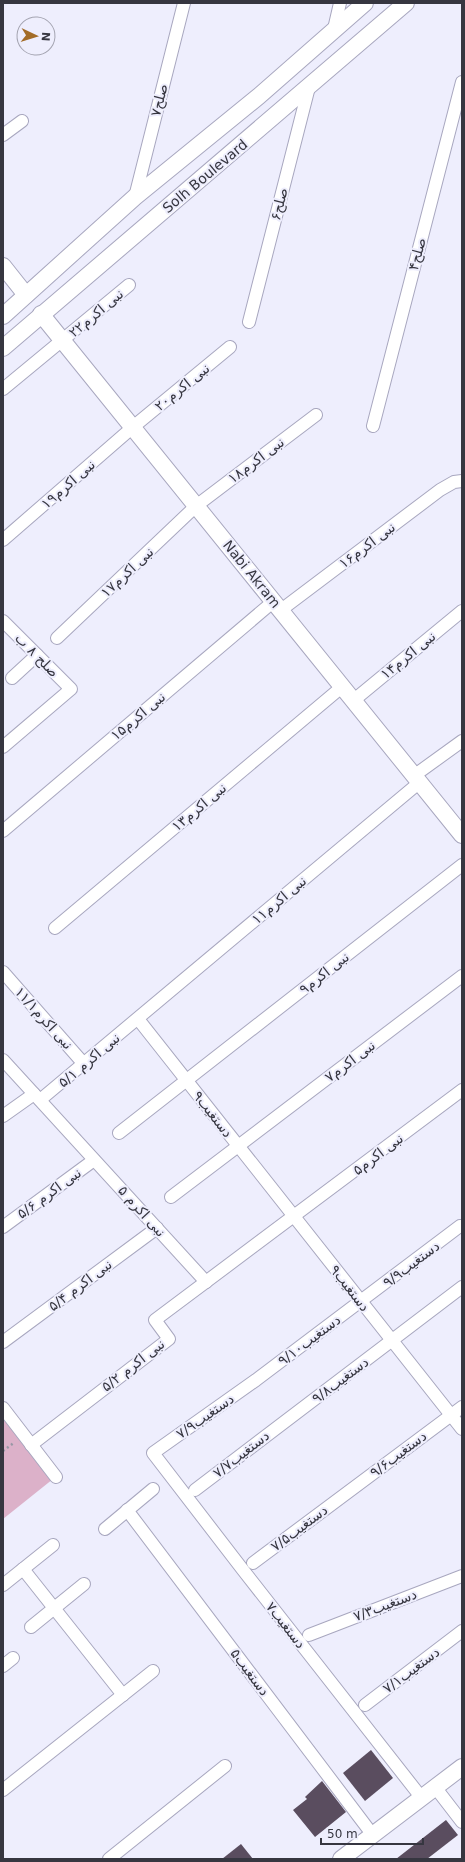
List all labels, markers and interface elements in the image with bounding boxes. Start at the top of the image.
north arrow [16,16,56,56]
text: N [39,32,52,42]
street label: صلح۷ [147,82,172,118]
street label: Solh Boulevard [159,136,251,216]
street label: صلح۶ [267,186,292,222]
street label: صلح۴ [405,236,430,272]
street label: نبی اکرم۲۲ [65,286,127,341]
street label: نبی اکرم۲۰ [151,360,213,415]
street label: نبی اکرم۱۸ [225,434,288,487]
street label: نبی اکرم۱۹ [38,456,99,513]
street label: نبی اکرم۱۶ [336,519,399,572]
street label: Nabi Akram [220,537,284,611]
street label: نبی اکرم۱۷ [97,544,157,601]
street label: نبی اکرم۱۴ [377,628,439,683]
street label: صلح ۸ ب [11,630,62,681]
street label: نبی اکرم۱۵ [107,689,169,744]
street label: نبی اکرم۱۳ [168,780,230,835]
street label: نبی اکرم۱۱ [248,873,310,928]
street label: نبی اکرم۹ [296,949,353,998]
street label: نبی اکرم۱۱/۱ [11,983,76,1053]
street label: نبی اکرم ۵/۱ [55,1030,124,1091]
street label: نبی اکرم۷ [322,1037,379,1086]
street label: ۹دستغیب [190,1088,236,1140]
street label: نبی اکرم۵ [350,1130,407,1179]
street label: نبی اکرم ۵/۶ [14,1164,85,1222]
street label: نبی اکرم ۵ [114,1182,169,1240]
street label: دستغیب۹/۹ [380,1238,442,1290]
street label: نبی اکرم ۵/۴ [45,1256,116,1315]
street label: دستغیب۹ [327,1262,373,1314]
street label: دستغیب۹/۱۰ [275,1311,343,1369]
street label: نبی اکرم ۵/۲ [98,1335,168,1395]
street label: دستغیب۹/۸ [309,1354,371,1406]
street label: دستغیب۷/۹ [173,1390,237,1442]
street label: دستغیب۷/۷ [210,1427,272,1481]
street label: دستغیب۹/۶ [367,1428,429,1480]
street label: دستغیب۷/۵ [268,1502,330,1554]
street label: دستغیب۷/۳ [351,1586,419,1624]
street label: دستغیب۷ [263,1599,309,1651]
street label: دستغیب۷/۱ [380,1644,442,1696]
street label: دستغیب۵ [227,1645,273,1699]
scale bar [321,1820,423,1846]
text: 50 m [327,1827,358,1841]

